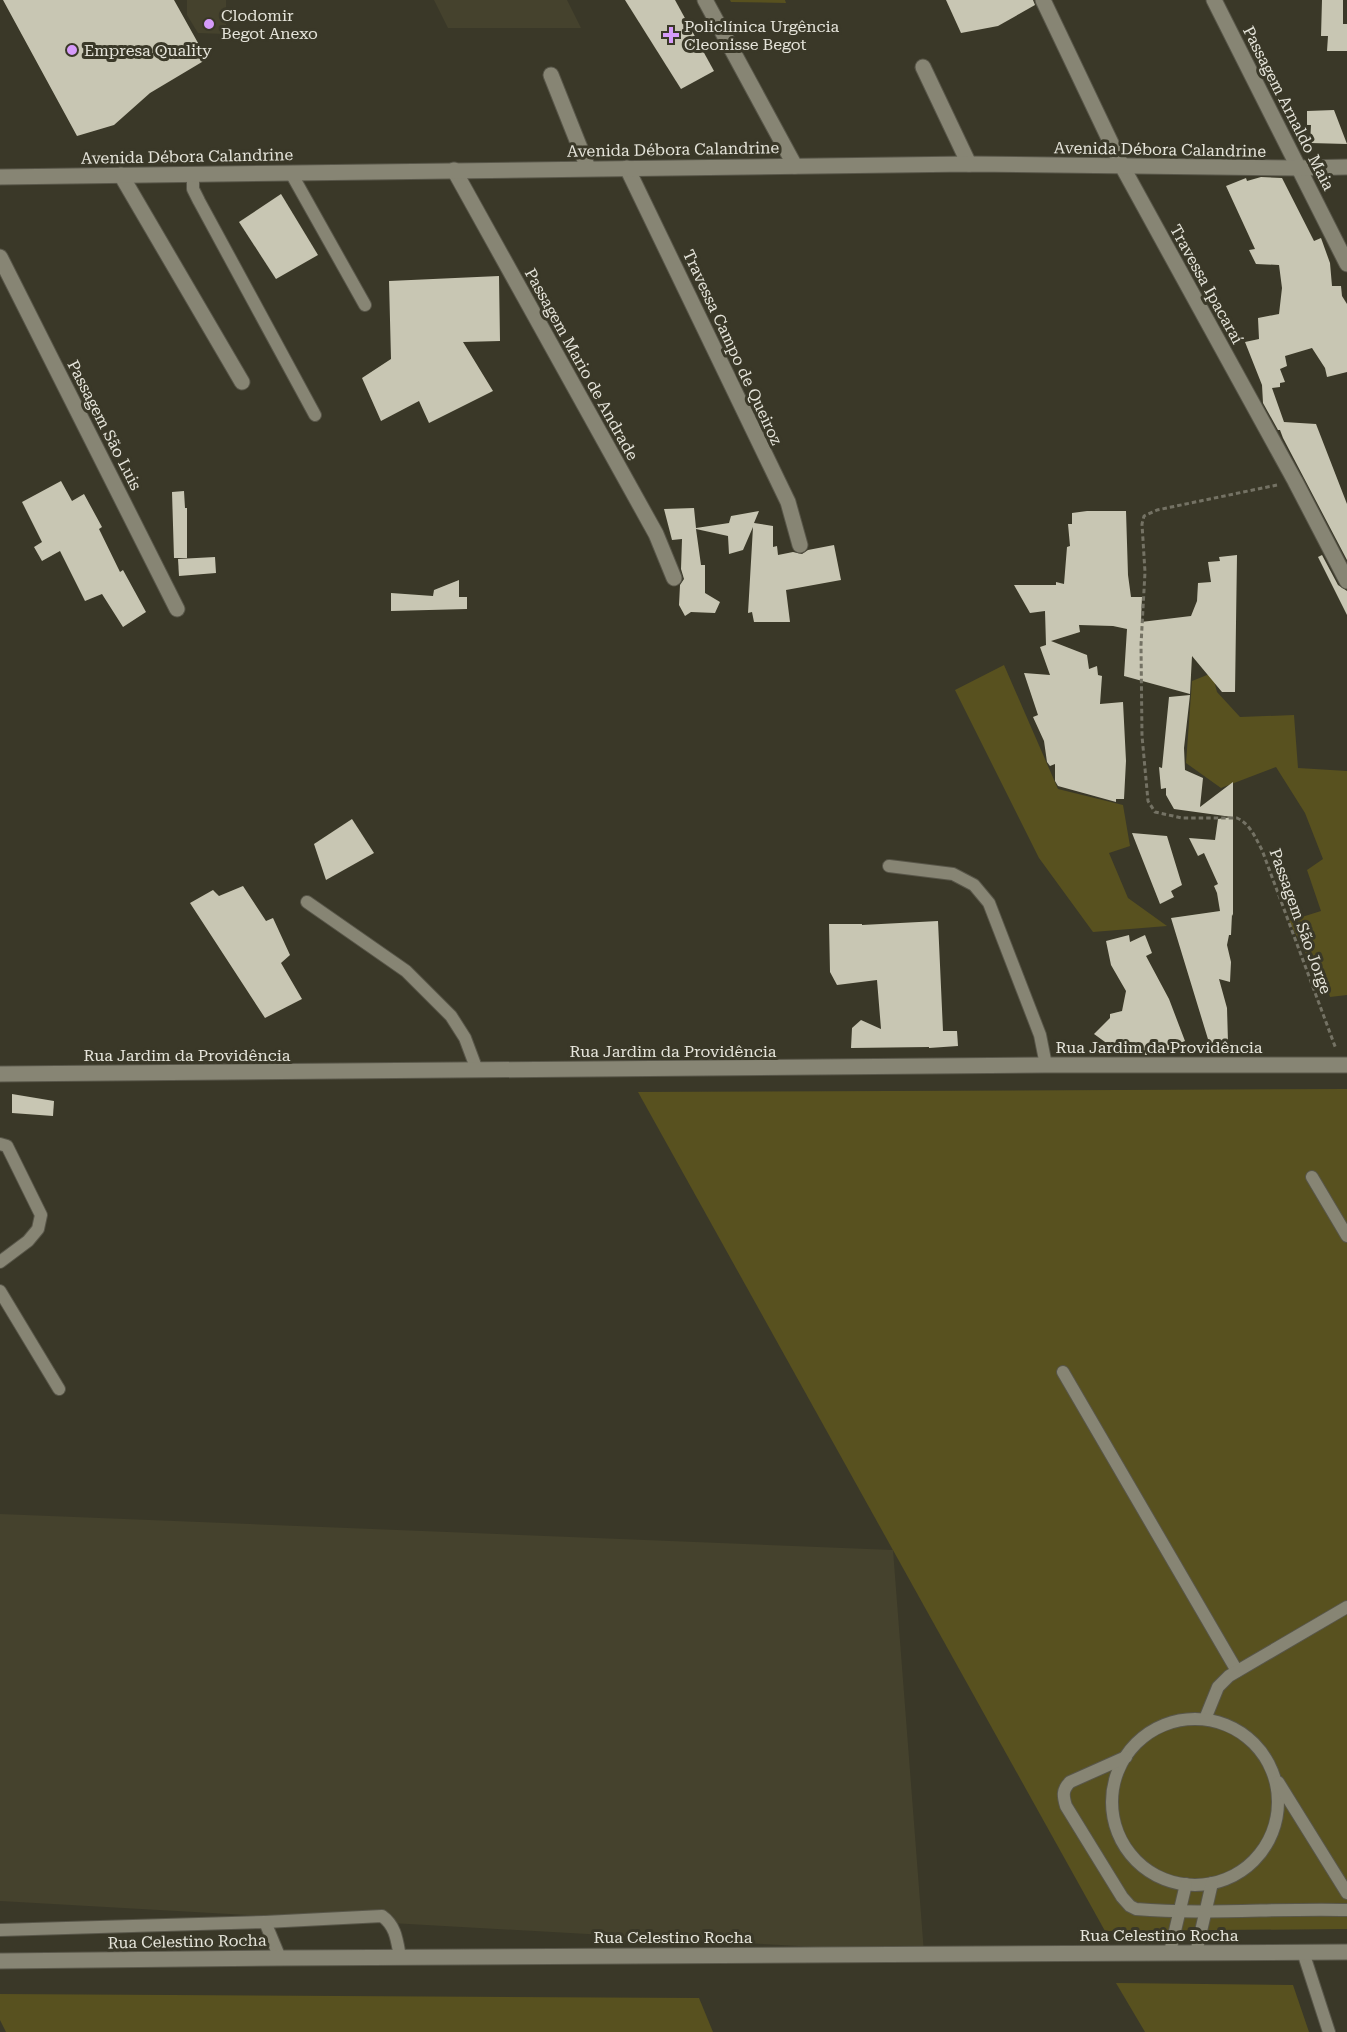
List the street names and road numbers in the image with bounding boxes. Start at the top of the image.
street label: Passagem Arnaldo Maia [1239,23,1338,194]
street label: Avenida Débora Calandrine [567,138,780,161]
street label: Avenida Débora Calandrine [1054,138,1267,161]
street label: Avenida Débora Calandrine [81,145,294,168]
street label: Travessa Ipacaraí [1166,221,1247,347]
street label: Travessa Campo de Queiroz [679,247,786,448]
street label: Passagem Mario de Andrade [521,265,642,464]
street label: Passagem São Luis [64,357,146,494]
street label: Passagem São Jorge [1265,846,1336,997]
street label: Rua Jardim da Providência [1056,1038,1263,1057]
street label: Rua Jardim da Providência [570,1042,777,1061]
street label: Rua Jardim da Providência [84,1046,291,1065]
street label: Rua Celestino Rocha [1080,1926,1239,1945]
street label: Rua Celestino Rocha [594,1928,753,1947]
street label: Rua Celestino Rocha [107,1931,267,1952]

